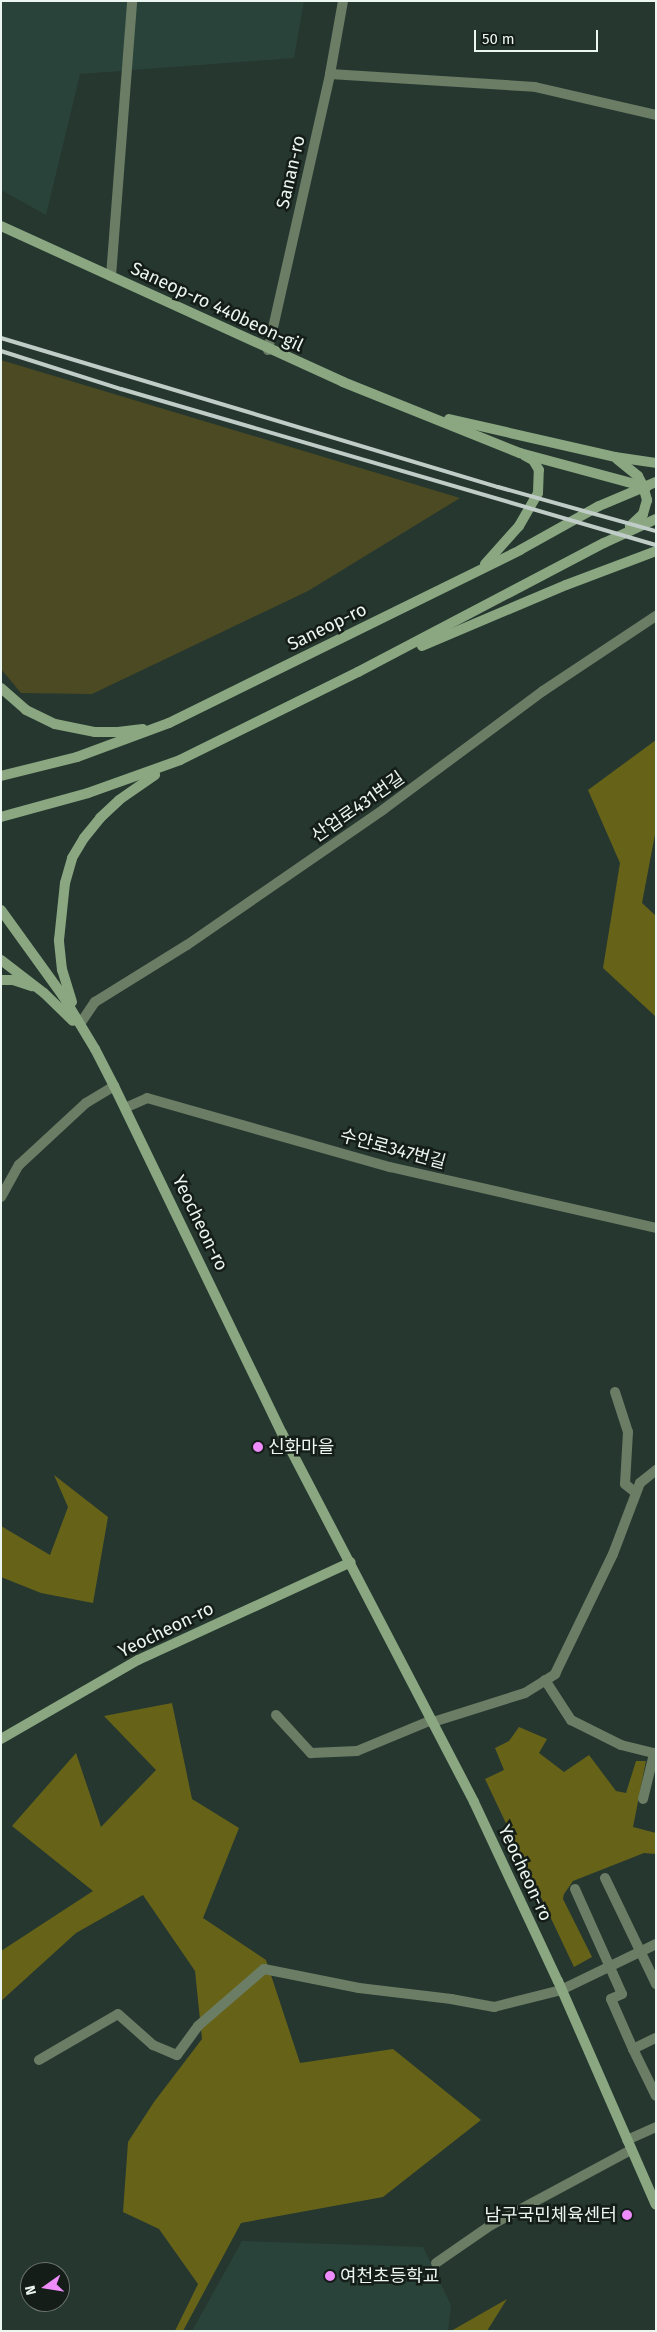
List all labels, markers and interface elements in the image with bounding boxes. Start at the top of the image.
scale bar [477,20,601,52]
text: 50 m [482,30,515,48]
street label: Sanan-ro [272,133,310,211]
street label: Saneop-ro 440beon-gil [127,258,307,356]
street label: Saneop-ro [284,599,370,655]
street label: 산업로431번길 [307,767,409,847]
street label: 수안로347번길 [338,1124,448,1174]
street label: Yeocheon-ro [168,1172,232,1274]
place label: 신화마을 [268,1436,334,1458]
marker: 신화마을 [252,1441,264,1453]
street label: Yeocheon-ro [115,1598,217,1662]
street label: Yeocheon-ro [493,1822,557,1924]
place label: 남구국민체육센터 [485,2204,617,2226]
marker: 남구국민체육센터 [621,2209,633,2221]
north arrow [20,2262,70,2312]
place label: 여천초등학교 [340,2265,439,2287]
marker: 여천초등학교 [324,2270,336,2282]
text: N [22,2284,40,2297]

